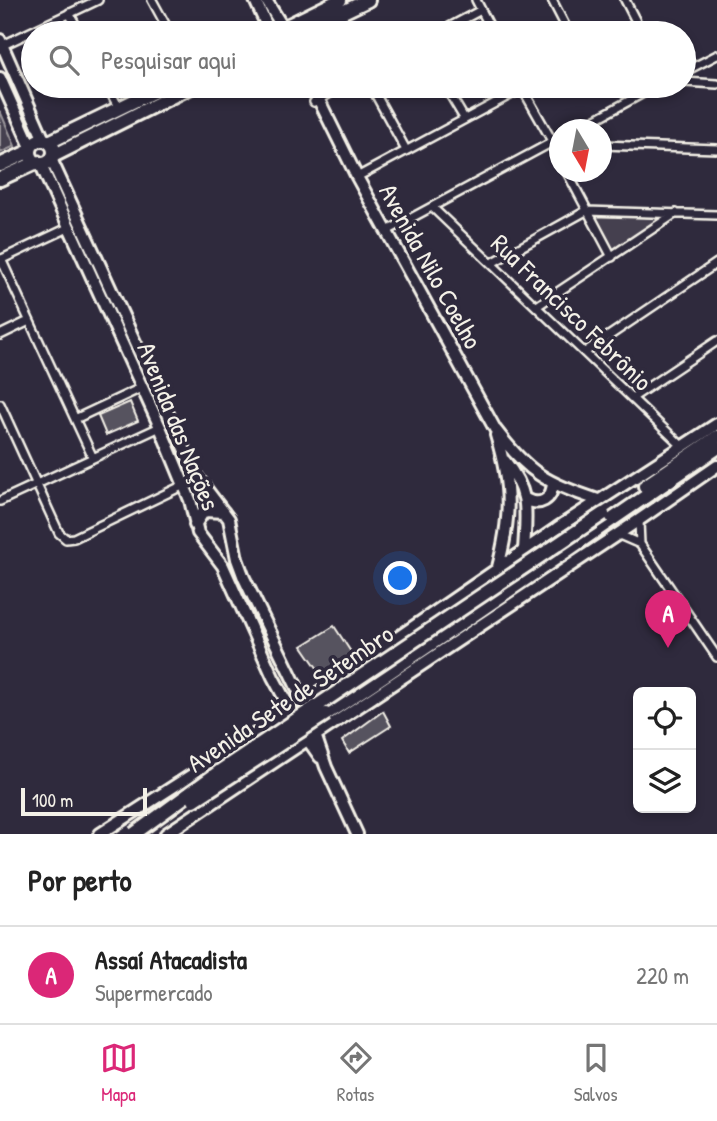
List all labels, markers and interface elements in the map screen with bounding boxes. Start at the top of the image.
search box [21,21,696,98]
icon: search [45,41,83,79]
text: Pesquisar aqui [101,42,237,77]
north arrow [549,119,612,182]
street label: Avenida Nilo Coelho [371,177,491,355]
street label: Rua Francisco Febrônio [484,226,660,398]
street label: Avenida das Nações [129,337,229,515]
your location [383,561,417,595]
pin: A [645,590,691,648]
street label: Avenida Sete de Setembro [180,616,400,780]
map controls [633,687,696,813]
button: locate [633,687,696,750]
button: layers [633,750,696,813]
scale bar [21,785,147,817]
text: 100 m [32,787,73,813]
text: Por perto [28,860,132,900]
text: Assaí Atacadista [95,942,247,977]
text: A [45,960,57,991]
text: 220 m [636,960,689,991]
text: Supermercado [95,977,212,1008]
tab: Mapa [100,1039,138,1107]
tab: Rotas [337,1039,375,1107]
tab: Salvos [574,1039,617,1107]

